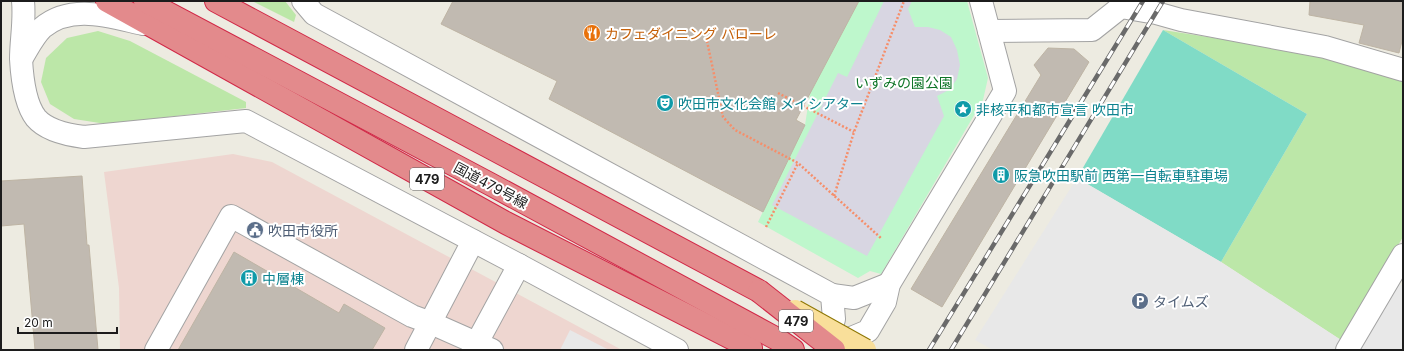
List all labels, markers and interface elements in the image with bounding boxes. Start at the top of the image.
restaurant icon: カフェダイニング バローレ [582,23,602,43]
place label: カフェダイニング バローレ [605,25,777,42]
park label: いずみの園公園 [855,74,953,91]
theatre icon: 吹田市文化会館 メイシアター [655,93,675,113]
place label: 吹田市文化会館 メイシアター [678,95,864,112]
place icon: 非核平和都市宣言 吹田市 [953,99,973,119]
place label: 非核平和都市宣言 吹田市 [976,101,1134,118]
street label: 国道479号線 [451,158,531,212]
building icon: 阪急吹田駅前 西第一自転車駐車場 [991,165,1011,185]
place label: 阪急吹田駅前 西第一自転車駐車場 [1014,167,1228,184]
road number: 479 [410,168,444,190]
public building icon: 吹田市役所 [245,220,265,240]
place label: 吹田市役所 [268,222,338,239]
building icon: 中層棟 [239,268,259,288]
place label: 中層棟 [262,270,304,287]
parking icon: タイムズ [1130,291,1150,311]
place label: タイムズ [1153,293,1209,310]
scale bar [18,309,117,335]
road number: 479 [779,310,813,332]
text: 20 m [24,315,53,330]

